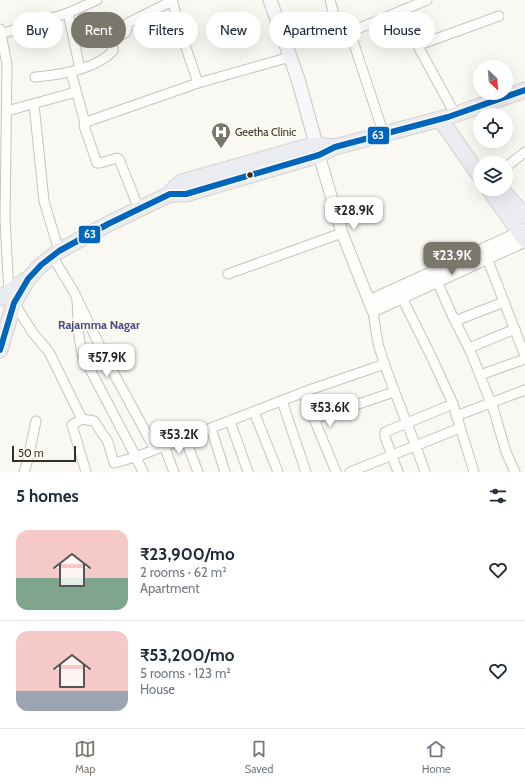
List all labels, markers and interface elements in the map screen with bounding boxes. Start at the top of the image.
chip: Buy [12,12,63,48]
chip: Rent [71,12,126,48]
chip: Filters [134,12,198,48]
chip: New [206,12,261,48]
chip: Apartment [269,12,361,48]
chip: House [369,12,435,48]
north arrow [473,60,513,100]
map controls [473,60,513,196]
button: locate [473,108,513,148]
hospital icon: Geetha Clinic [210,121,232,149]
place label: Geetha Clinic [235,125,296,139]
line badge: 63 [367,126,390,145]
text: 63 [372,128,384,142]
button: layers [473,156,513,196]
unlabelled marker [245,170,255,180]
pin: ₹28.9K [321,197,387,231]
text: ₹28.9K [334,202,374,218]
line badge: 63 [78,225,101,244]
text: 63 [84,227,96,241]
pin: ₹23.9K [419,242,485,276]
text: ₹23.9K [432,247,472,263]
district label: Rajamma Nagar [58,317,140,332]
pin: ₹57.9K [74,344,140,378]
text: ₹57.9K [88,349,126,365]
pin: ₹53.6K [297,394,363,428]
text: ₹53.6K [310,399,350,415]
pin: ₹53.2K [146,421,212,455]
text: ₹53.2K [160,426,199,442]
scale bar [12,444,76,463]
text: 50 m [18,446,44,460]
icon: filters [487,485,509,507]
text: 5 homes [16,486,79,506]
text: ₹23,900/mo [140,544,235,564]
icon: home [48,546,96,594]
icon: heart [487,559,509,581]
text: 2 rooms · 62 m² [140,564,227,580]
text: Apartment [140,580,200,596]
text: ₹53,200/mo [140,645,234,665]
icon: home [48,647,96,695]
icon: heart [487,660,509,682]
text: 5 rooms · 123 m² [140,665,231,681]
text: House [140,681,175,697]
tab: Map [74,738,96,776]
tab: Saved [245,738,273,776]
tab: Home [422,738,451,776]

